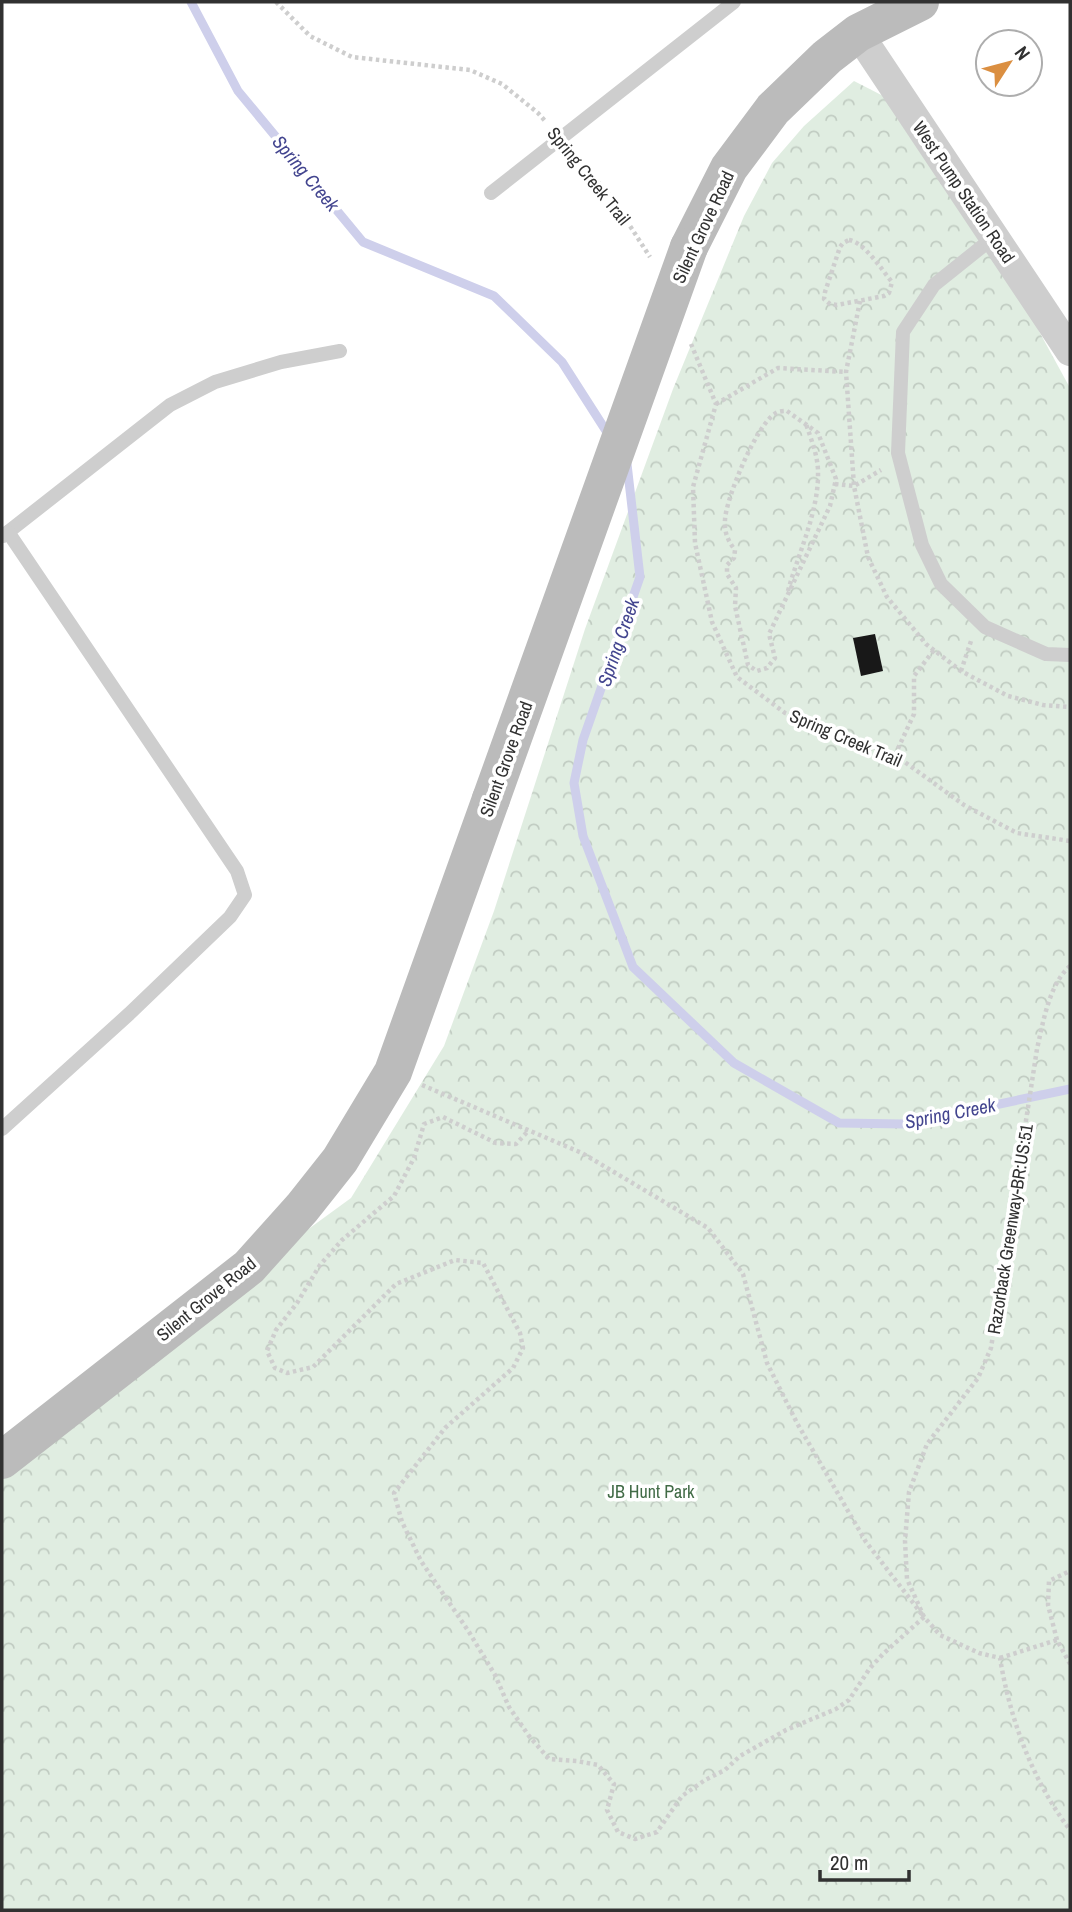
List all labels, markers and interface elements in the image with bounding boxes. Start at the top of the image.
north arrow [974,28,1044,98]
text: N [1009,41,1037,65]
street label: West Pump Station Road [907,116,1021,268]
street label: Spring Creek Trail [542,122,636,230]
water label: Spring Creek [267,129,346,217]
street label: Silent Grove Road [666,167,740,287]
water label: Spring Creek [591,593,646,690]
street label: Silent Grove Road [473,698,539,820]
street label: Spring Creek Trail [786,703,906,773]
water label: Spring Creek [902,1091,999,1135]
street label: Razorback Greenway-BR:US:51 [981,1121,1039,1336]
street label: Silent Grove Road [151,1251,261,1347]
park label: JB Hunt Park [608,1479,695,1504]
scale bar [820,1839,909,1883]
text: 20 m [830,1848,868,1877]

